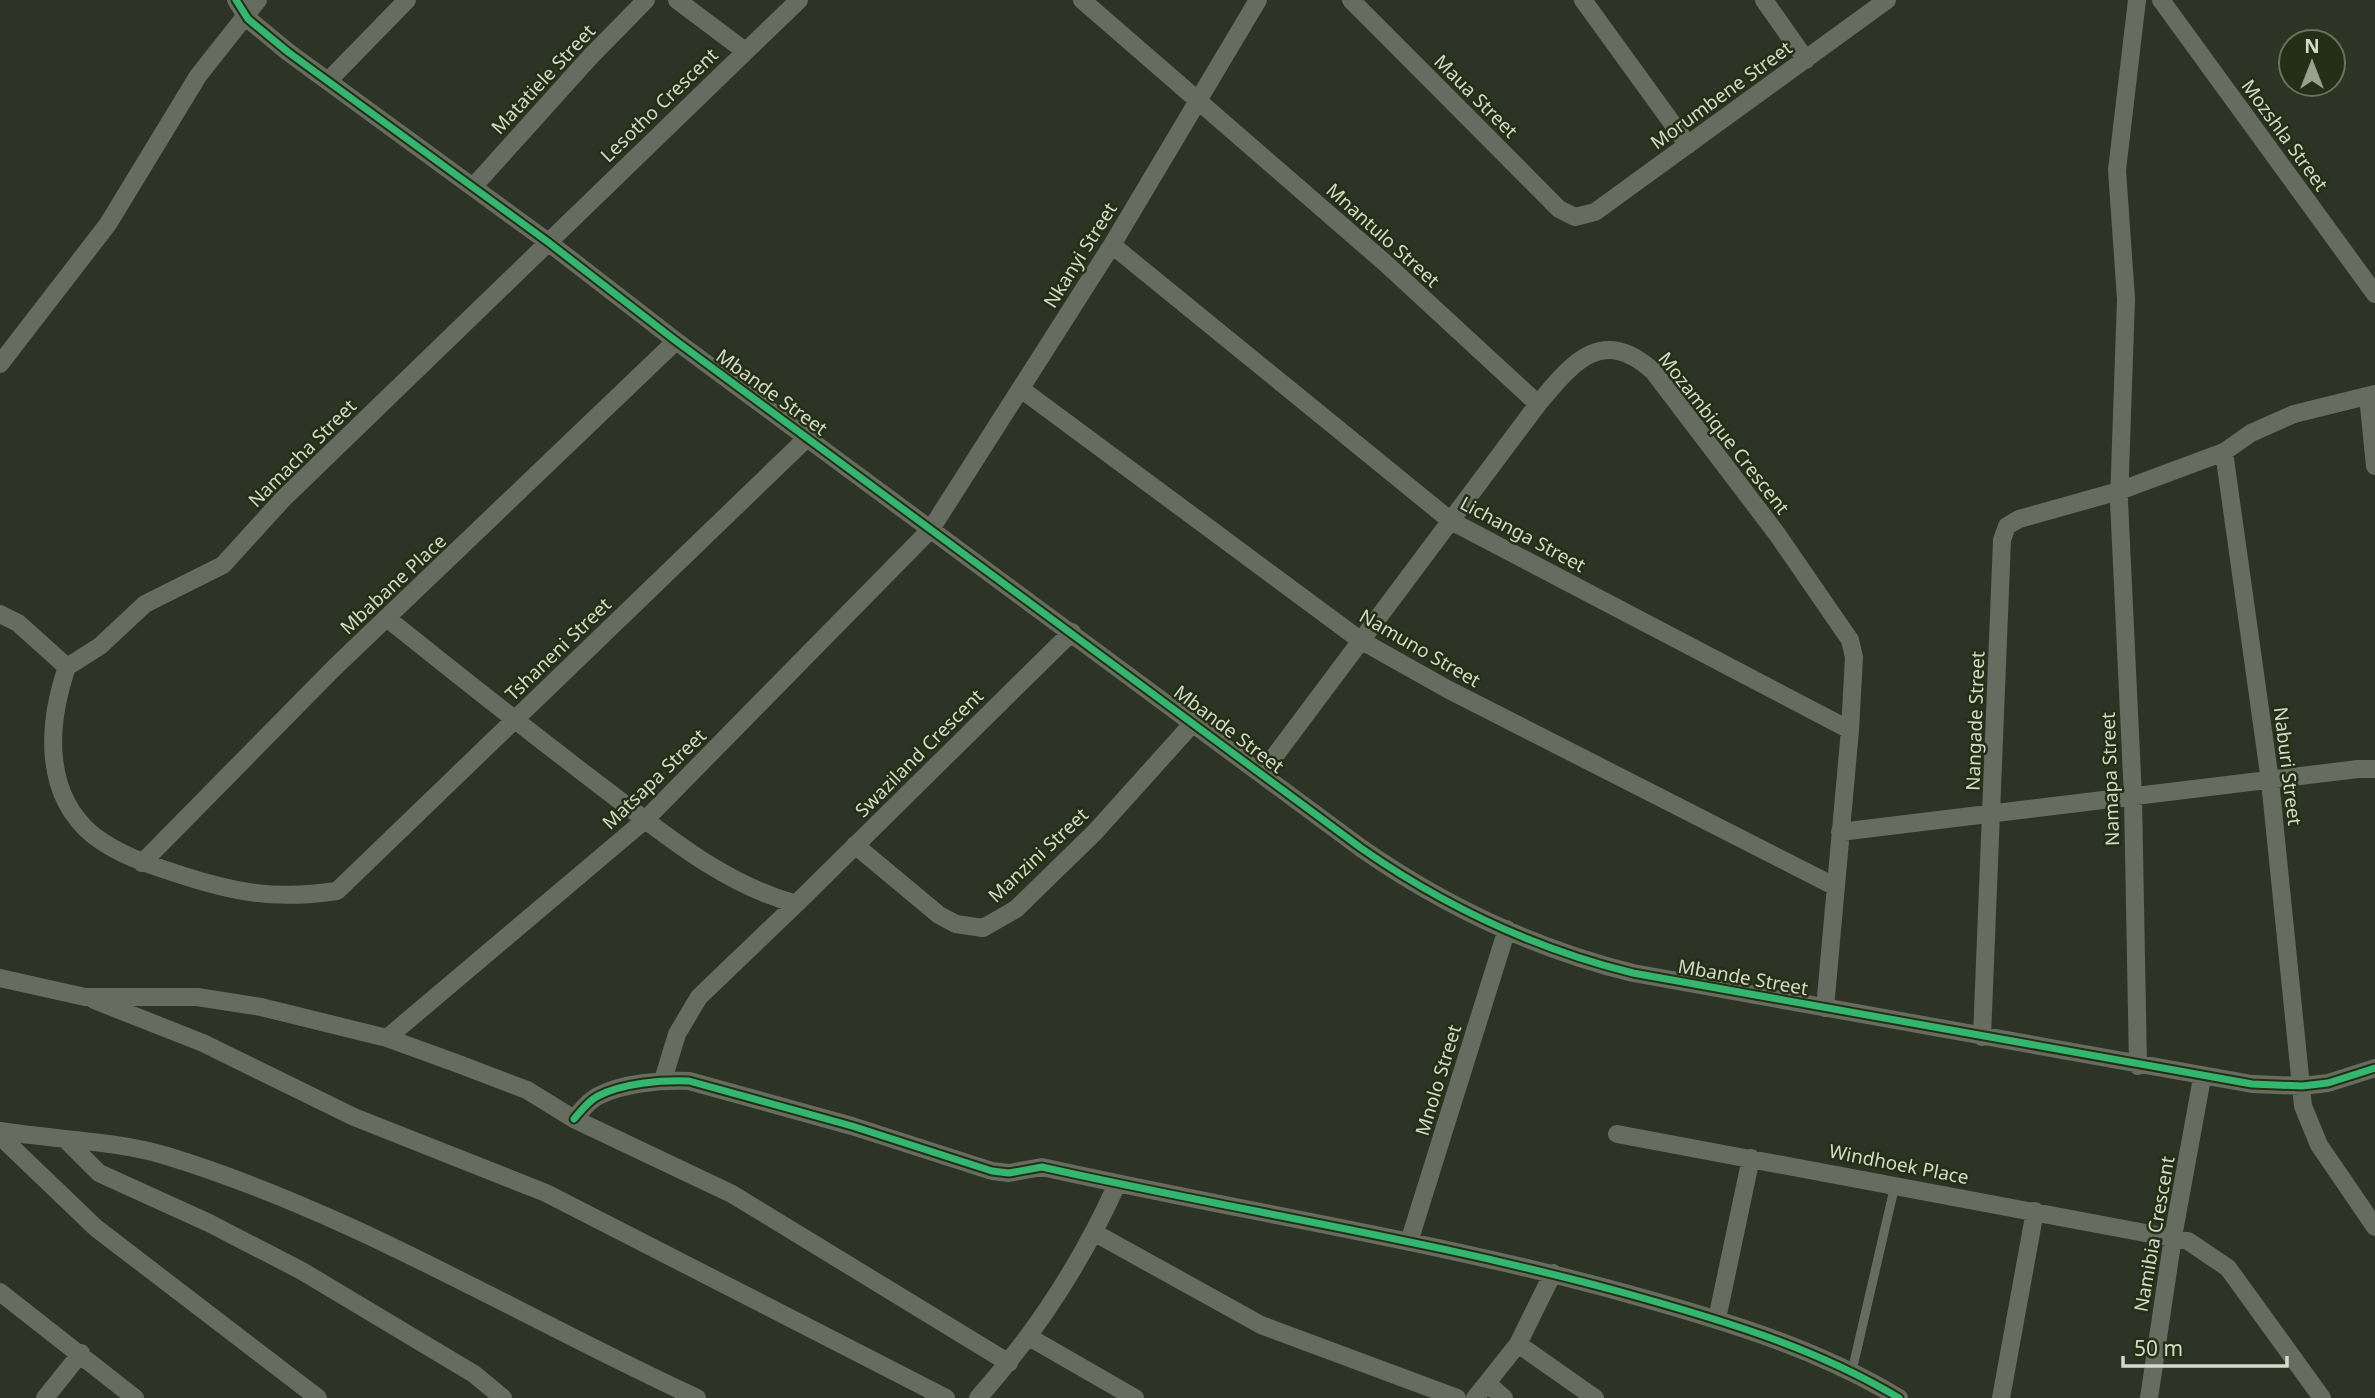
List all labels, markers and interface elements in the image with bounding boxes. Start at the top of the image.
street label: Matatiele Street [485,18,601,140]
north arrow [2277,28,2347,98]
text: N [2304,33,2320,59]
street label: Morumbene Street [1645,35,1797,155]
street label: Lesotho Crescent [595,42,724,168]
street label: Maua Street [1429,49,1524,144]
street label: Mozshla Street [2236,74,2334,196]
street label: Mnantulo Street [1321,177,1445,293]
street label: Nkanyi Street [1037,197,1123,313]
street label: Mbande Street [711,343,833,441]
street label: Mozambique Crescent [1652,346,1796,520]
street label: Namacha Street [242,393,362,513]
street label: Lichanga Street [1456,490,1590,578]
street label: Mbabane Place [334,528,452,640]
street label: Tshaneni Street [499,592,617,706]
street label: Namuno Street [1355,603,1485,693]
street label: Nangade Street [1960,651,1990,791]
street label: Mbande Street [1169,679,1290,779]
street label: Swaziland Crescent [849,683,989,823]
street label: Naburi Street [2268,705,2308,827]
street label: Namapa Street [2095,712,2125,846]
street label: Matsapa Street [596,723,712,835]
street label: Manzini Street [982,802,1094,908]
street label: Mbande Street [1676,953,1810,1001]
street label: Mnolo Street [1409,1021,1467,1139]
street label: Windhoek Place [1827,1138,1971,1190]
street label: Namibia Crescent [2128,1154,2181,1314]
scale bar [2123,1324,2288,1368]
text: 50 m [2134,1334,2183,1362]

